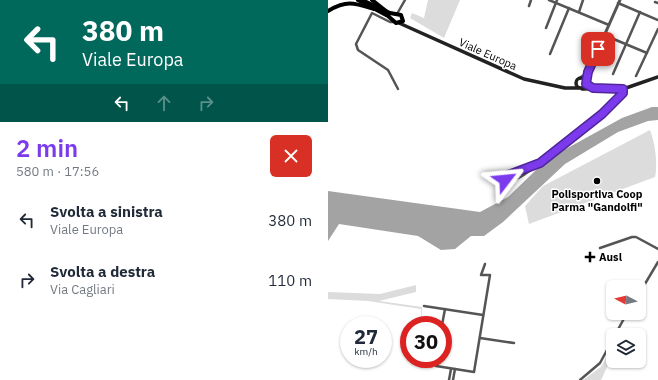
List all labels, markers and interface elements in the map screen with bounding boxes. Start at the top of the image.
text: 380 m [82,12,164,49]
icon: left [16,16,68,68]
pin [581,32,615,66]
street label: Viale Europa [457,35,519,73]
icon: arrive [587,38,609,60]
text: Viale Europa [82,48,183,71]
icon: left [111,92,133,114]
icon: ahead [153,92,175,114]
icon: right [195,92,217,114]
text: 2 min [16,132,78,164]
button: close [270,135,312,177]
position arrow [484,159,526,201]
text: 580 m · 17:56 [16,163,99,180]
marker: Polisportiva Coop Parma "Gandolfi" [592,176,602,186]
place label: Polisportiva Coop Parma "Gandolfi" [551,187,643,214]
text: Svolta a sinistra [50,202,163,221]
icon: left [16,209,38,231]
text: 380 m [268,211,312,230]
text: Viale Europa [50,221,123,238]
place label: Ausl [599,250,623,264]
marker: Ausl [584,251,596,263]
text: Svolta a destra [50,262,155,281]
icon: right [16,269,38,291]
text: 110 m [268,271,312,290]
north arrow [606,280,646,320]
map controls [606,280,646,368]
text: Via Cagliari [50,281,115,298]
speed limit sign: 30 [400,316,452,368]
text: 27 [354,323,378,350]
button: layers [606,328,646,368]
text: km/h [354,345,378,358]

